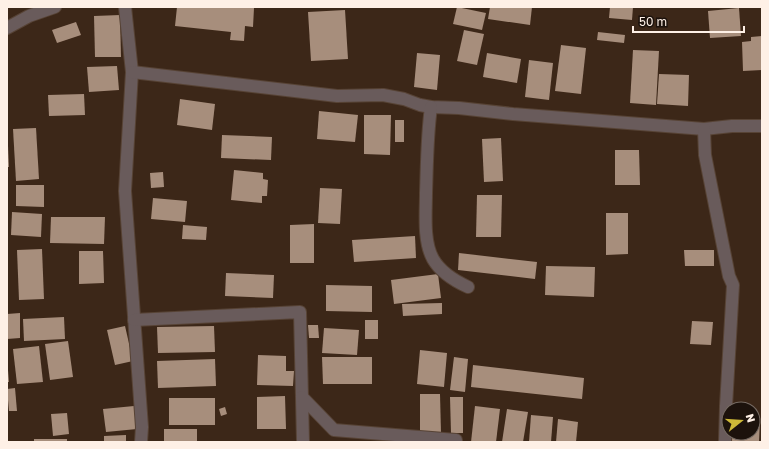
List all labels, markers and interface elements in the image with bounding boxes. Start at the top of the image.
scale bar [633,8,744,34]
text: 50 m [639,14,667,29]
north arrow [721,401,761,441]
text: N [744,412,758,424]

